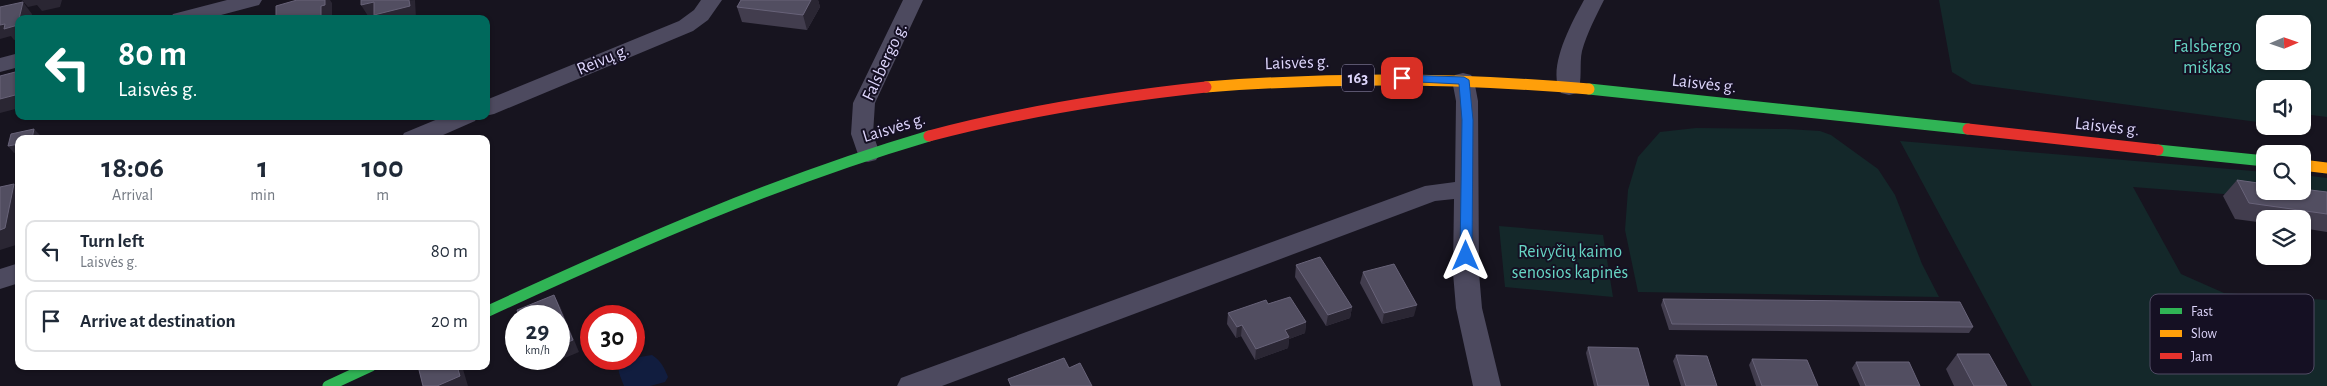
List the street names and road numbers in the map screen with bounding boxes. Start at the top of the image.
street label: Falsbergo g. [859,20,911,104]
street label: Reivų g. [574,41,632,79]
street label: Laisvės g. [1264,53,1330,73]
road number: 163 [1342,64,1374,92]
street label: Laisvės g. [1671,72,1737,96]
street label: Laisvės g. [860,110,928,146]
street label: Laisvės g. [2074,115,2140,139]

